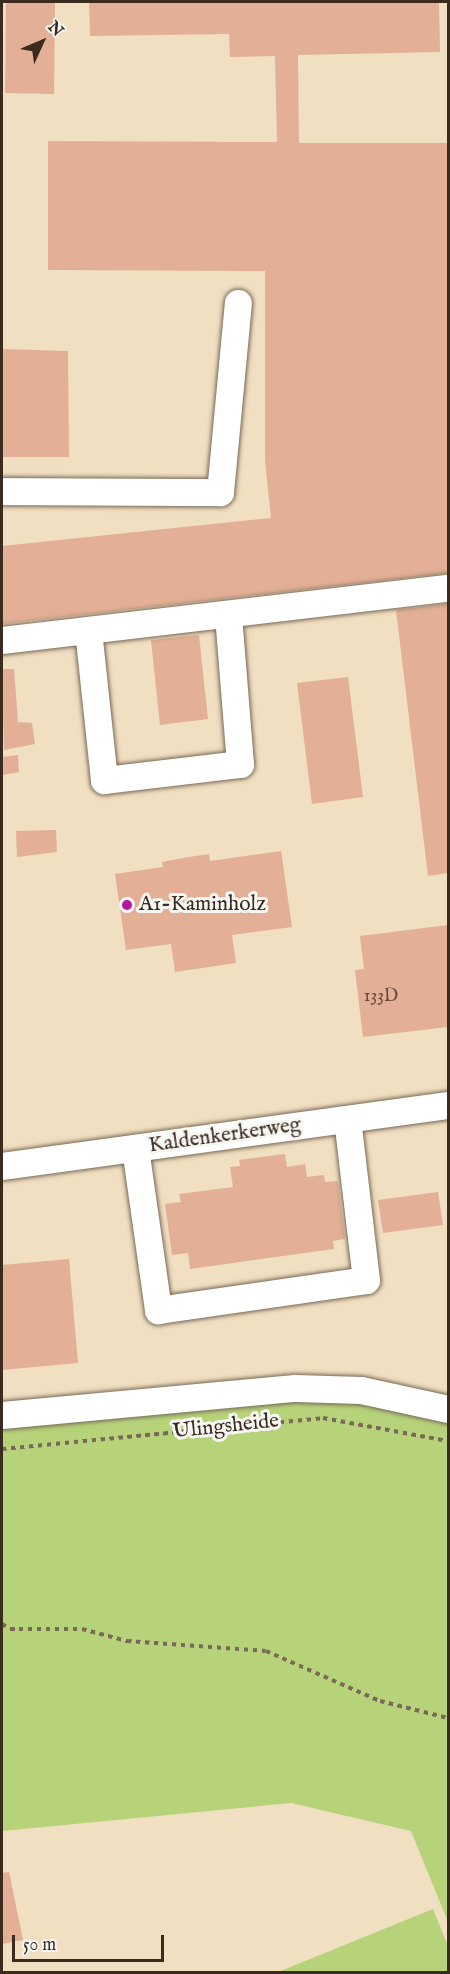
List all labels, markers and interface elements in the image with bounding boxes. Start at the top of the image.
north arrow [12,12,72,72]
text: N [43,18,67,41]
place label: A1-Kaminholz [139,892,266,918]
marker: A1-Kaminholz [120,898,134,912]
house number: 133D [364,986,398,1008]
street label: Kaldenkerkerweg [147,1113,303,1159]
street label: Ulingsheide [172,1409,280,1445]
scale bar [15,1923,166,1961]
text: 50 m [23,1934,56,1957]

